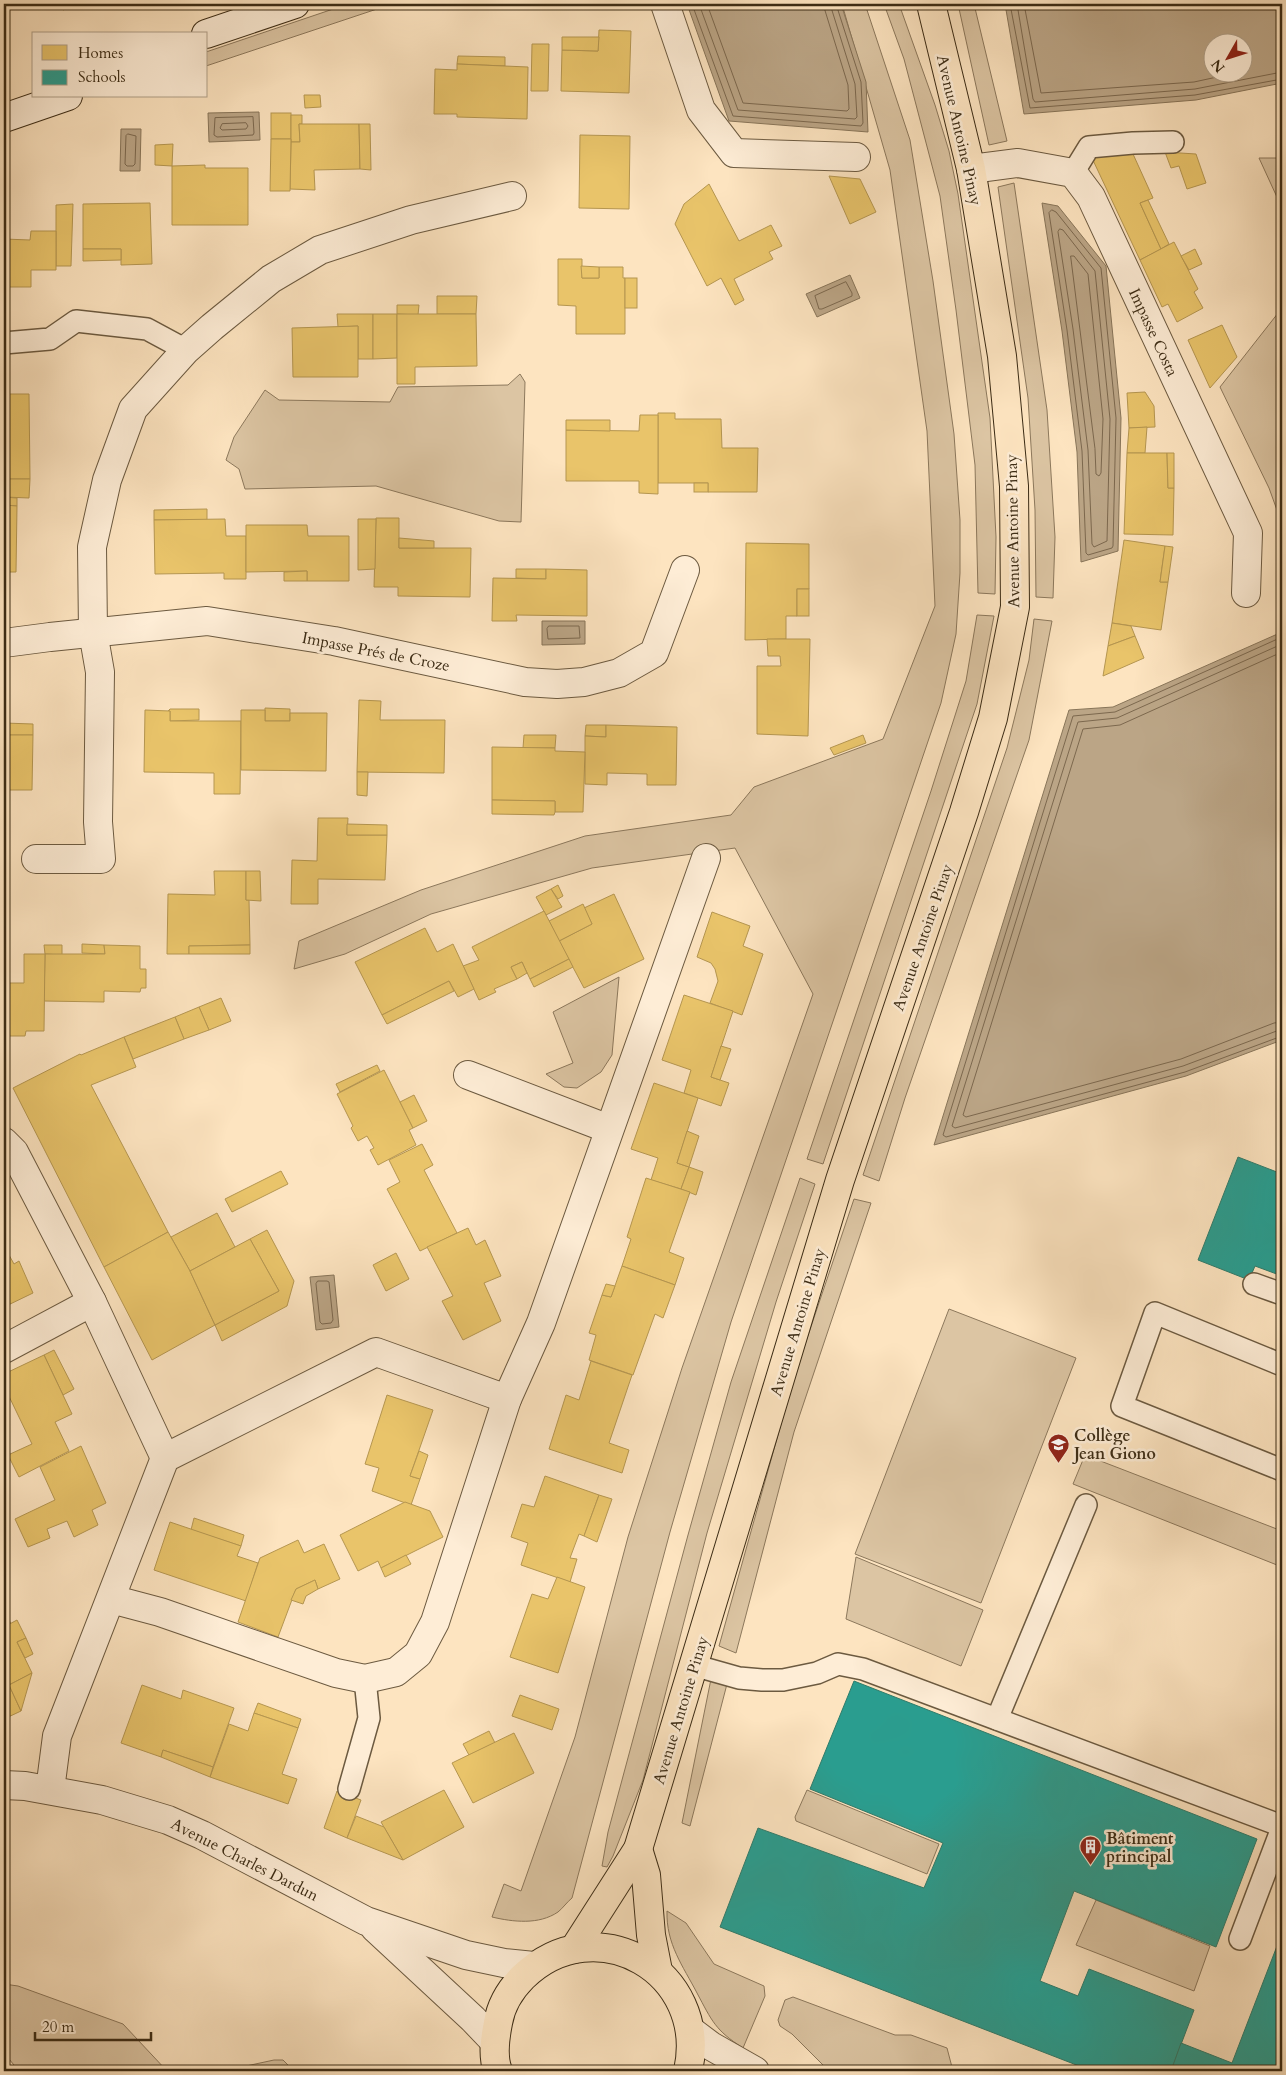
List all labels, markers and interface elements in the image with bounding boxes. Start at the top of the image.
legend [32,32,208,98]
north arrow [1204,32,1254,82]
text: Homes [78,43,123,63]
street label: Avenue Antoine Pinay [931,53,987,208]
text: N [1207,55,1229,77]
text: Schools [78,67,126,87]
street label: Impasse Costa [1123,285,1183,380]
street label: Avenue Antoine Pinay [1001,453,1025,608]
street label: Impasse Prés de Croze [300,627,452,677]
street label: Avenue Antoine Pinay [887,860,959,1014]
street label: Avenue Antoine Pinay [765,1245,831,1399]
place label: Collège Jean Giono [1072,1425,1156,1465]
school or university icon: Collège Jean Giono [1046,1432,1070,1463]
street label: Avenue Antoine Pinay [648,1633,714,1787]
street label: Avenue Charles Dardun [167,1813,322,1907]
place label: Bâtiment principal [1106,1828,1174,1868]
building icon: Bâtiment principal [1078,1835,1102,1866]
scale bar [35,2010,151,2042]
text: 20 m [42,2017,74,2037]

